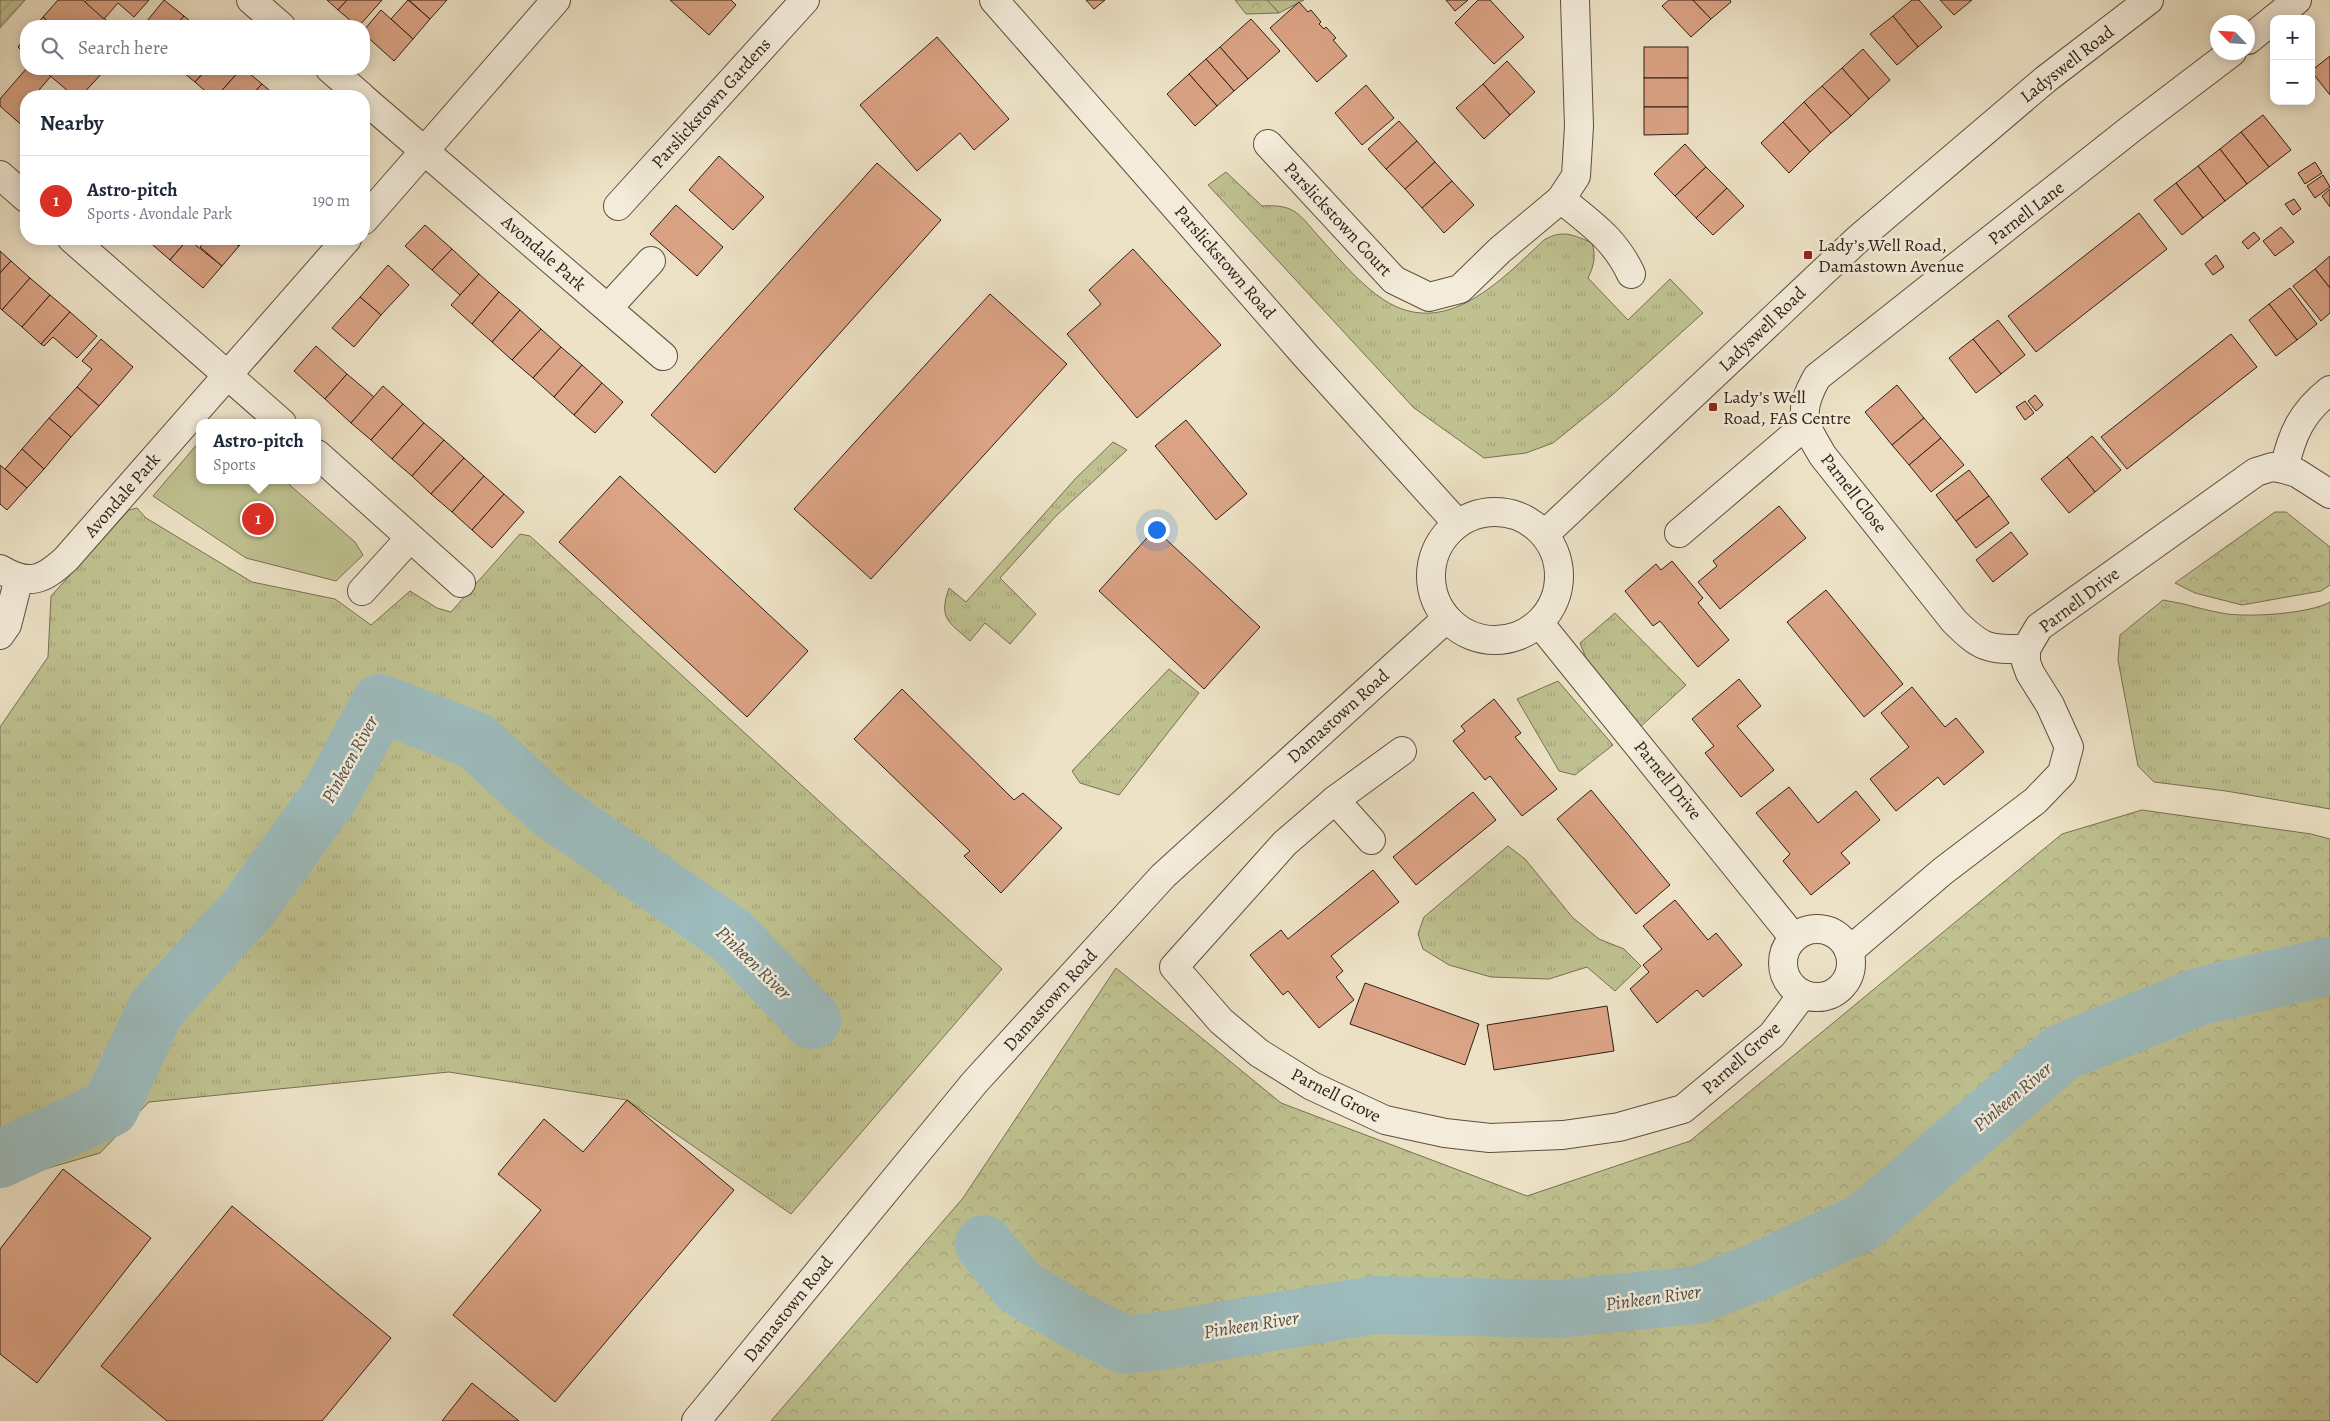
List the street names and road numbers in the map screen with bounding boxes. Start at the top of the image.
street label: Ladyswell Road [2015,20,2119,108]
street label: Parslickstown Gardens [646,33,776,173]
street label: Parslickstown Court [1279,156,1397,282]
street label: Parnell Lane [1983,176,2069,250]
street label: Parslickstown Road [1169,200,1281,324]
street label: Avondale Park [496,209,591,296]
street label: Ladyswell Road [1713,281,1811,377]
street label: Avondale Park [78,448,165,543]
street label: Parnell Close [1815,448,1893,538]
street label: Parnell Drive [2034,562,2124,638]
street label: Damastown Road [1282,663,1395,768]
street label: Parnell Drive [1629,735,1707,825]
street label: Damastown Road [998,943,1103,1056]
street label: Parnell Grove [1697,1016,1785,1100]
street label: Parnell Grove [1287,1062,1385,1128]
street label: Damastown Road [738,1251,838,1367]

